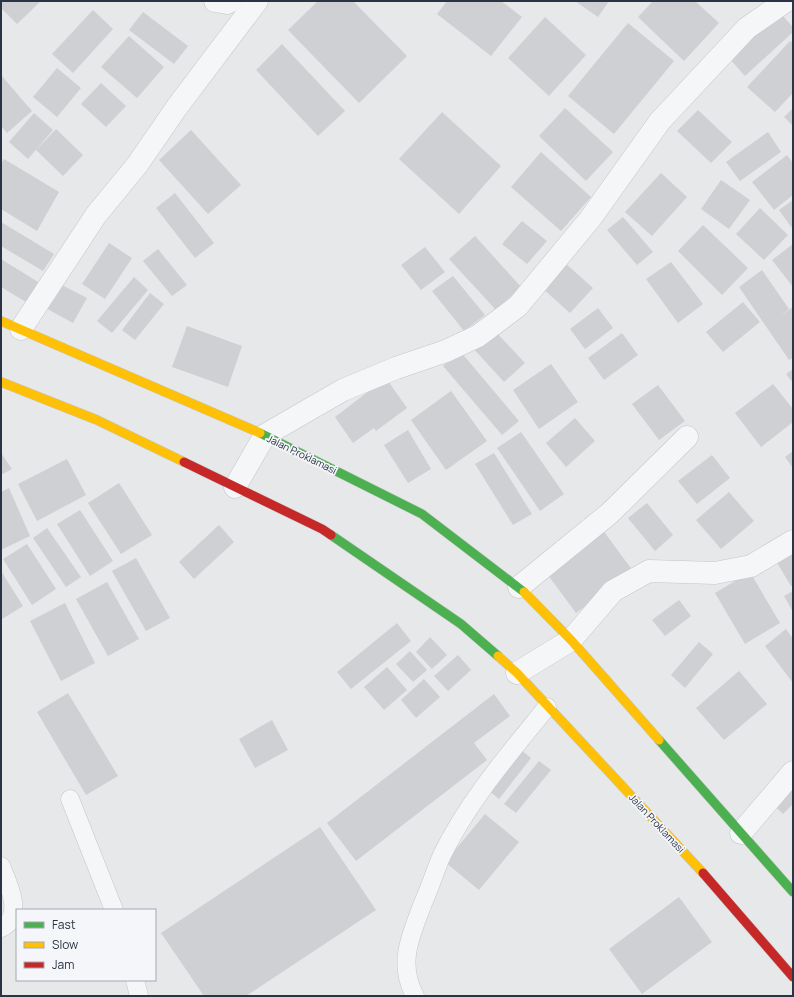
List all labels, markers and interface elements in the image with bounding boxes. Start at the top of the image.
street label: Jalan Proklamasi [265,431,339,477]
street label: Jalan Proklamasi [626,790,688,856]
legend [16,909,156,981]
text: Fast [52,916,76,933]
text: Slow [52,936,78,953]
text: Jam [52,956,74,973]

